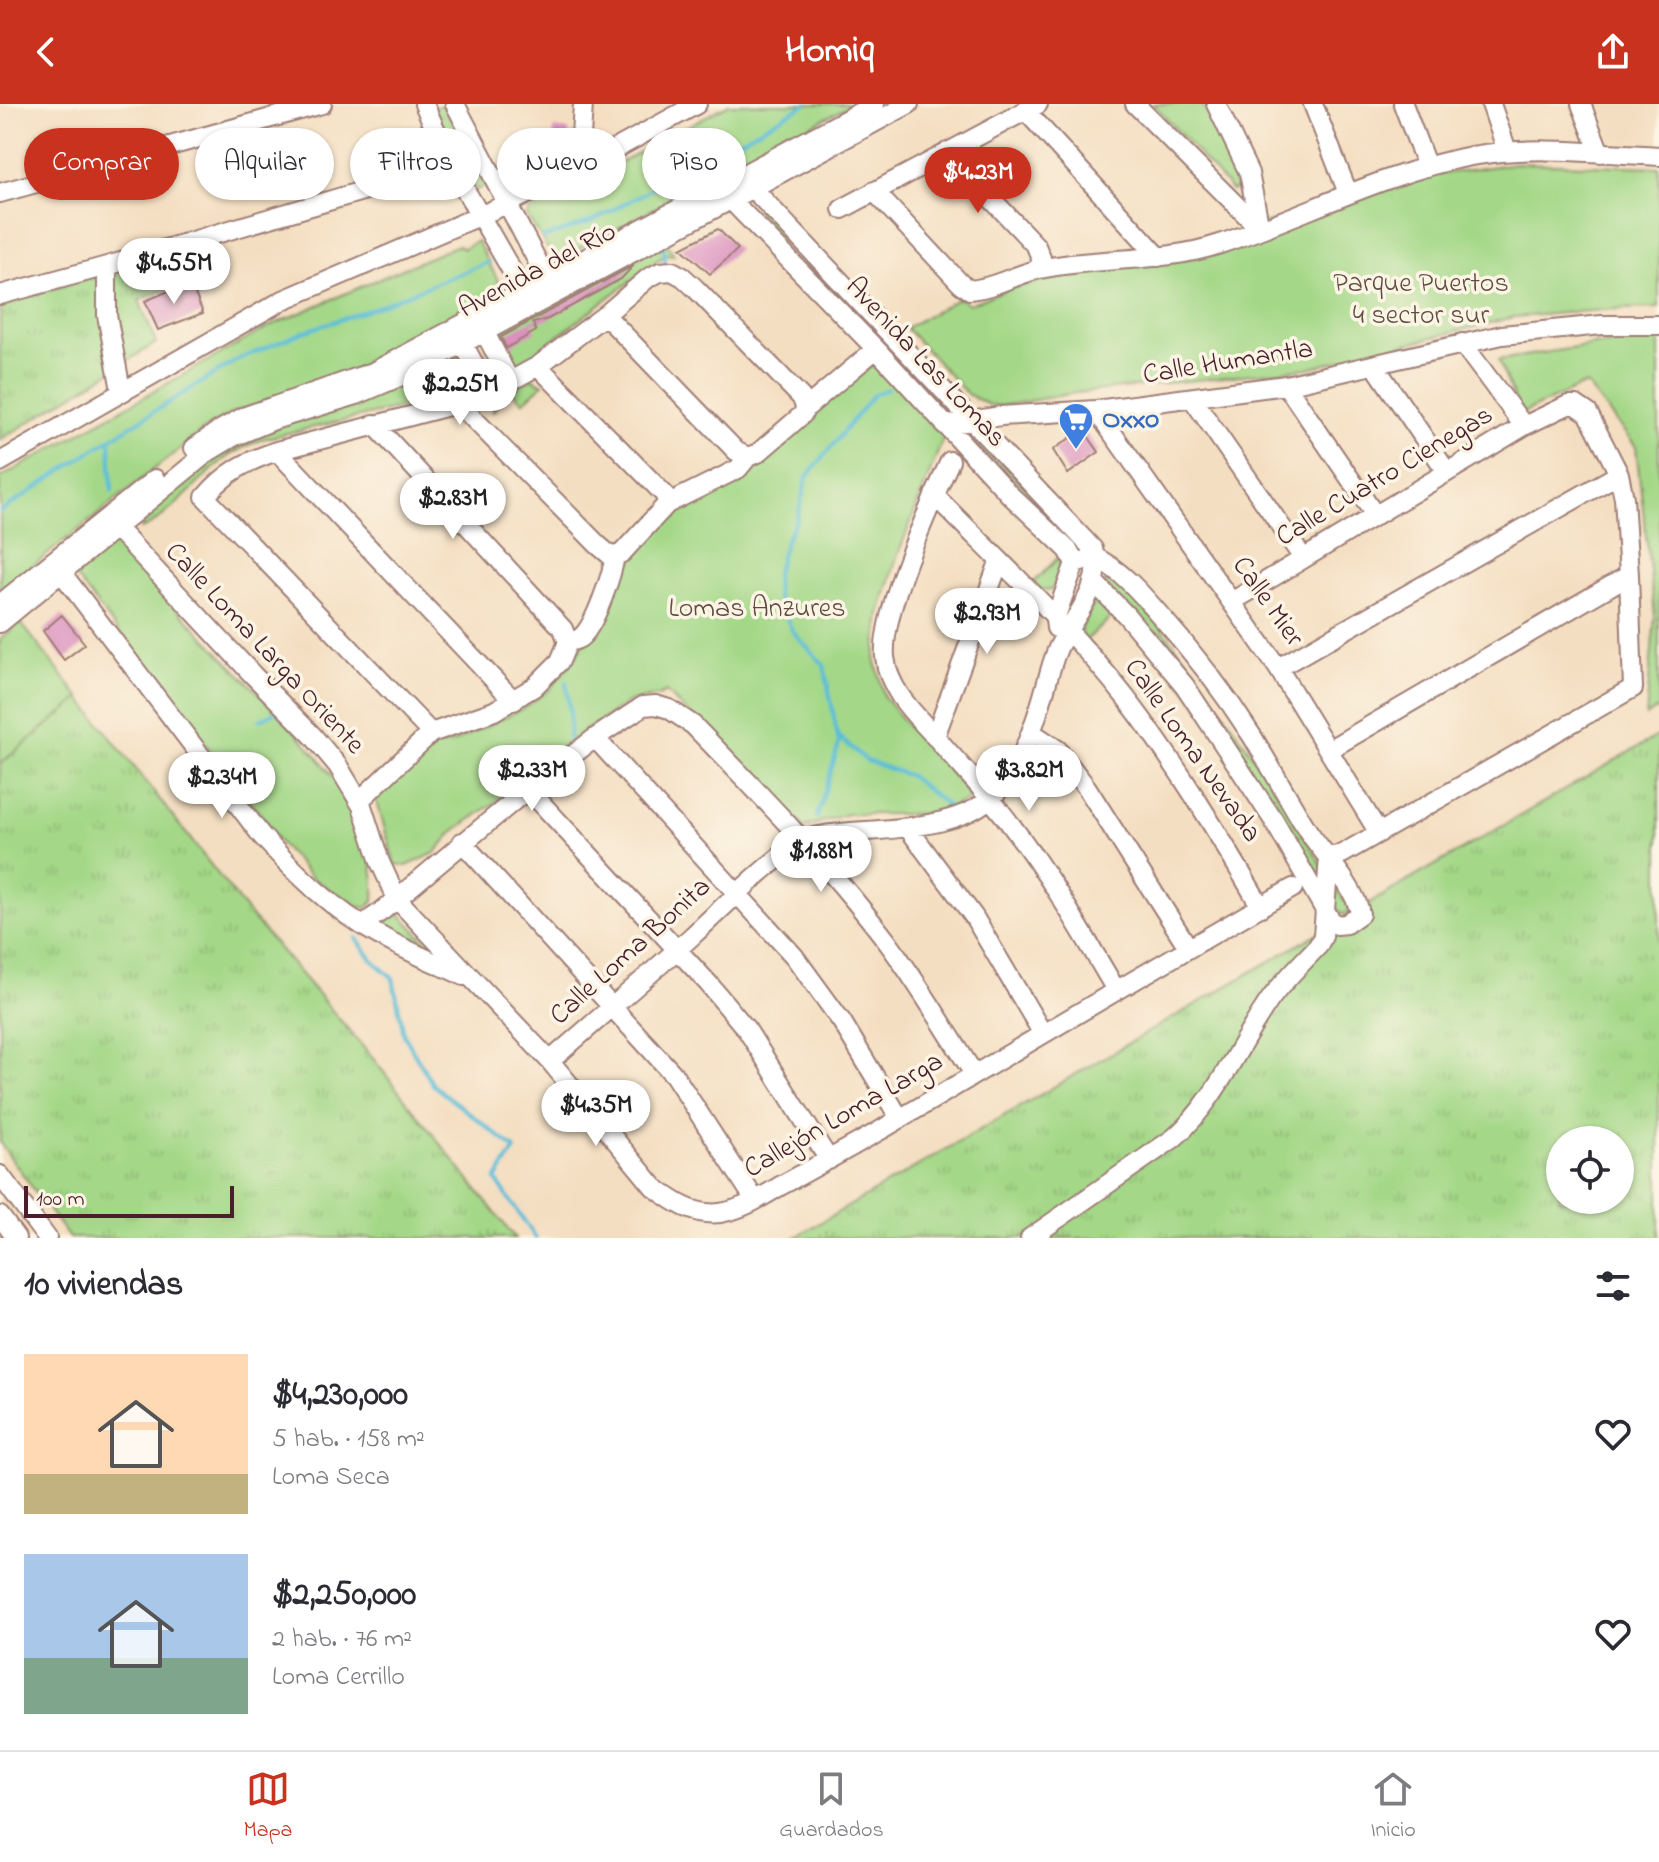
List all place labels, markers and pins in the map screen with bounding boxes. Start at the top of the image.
pin: $4.23M [913,147,1043,215]
pin: $4.55M [109,238,239,306]
pin: $2.25M [395,359,525,427]
place label: Oxxo [1102,400,1159,441]
supermarket icon: Oxxo [1057,401,1095,451]
pin: $2.83M [388,473,518,541]
pin: $2.93M [922,588,1052,656]
pin: $2.33M [467,745,597,813]
pin: $3.82M [964,745,1094,813]
pin: $2.34M [157,752,287,820]
pin: $1.88M [756,826,886,894]
pin: $4.35M [531,1080,661,1148]

